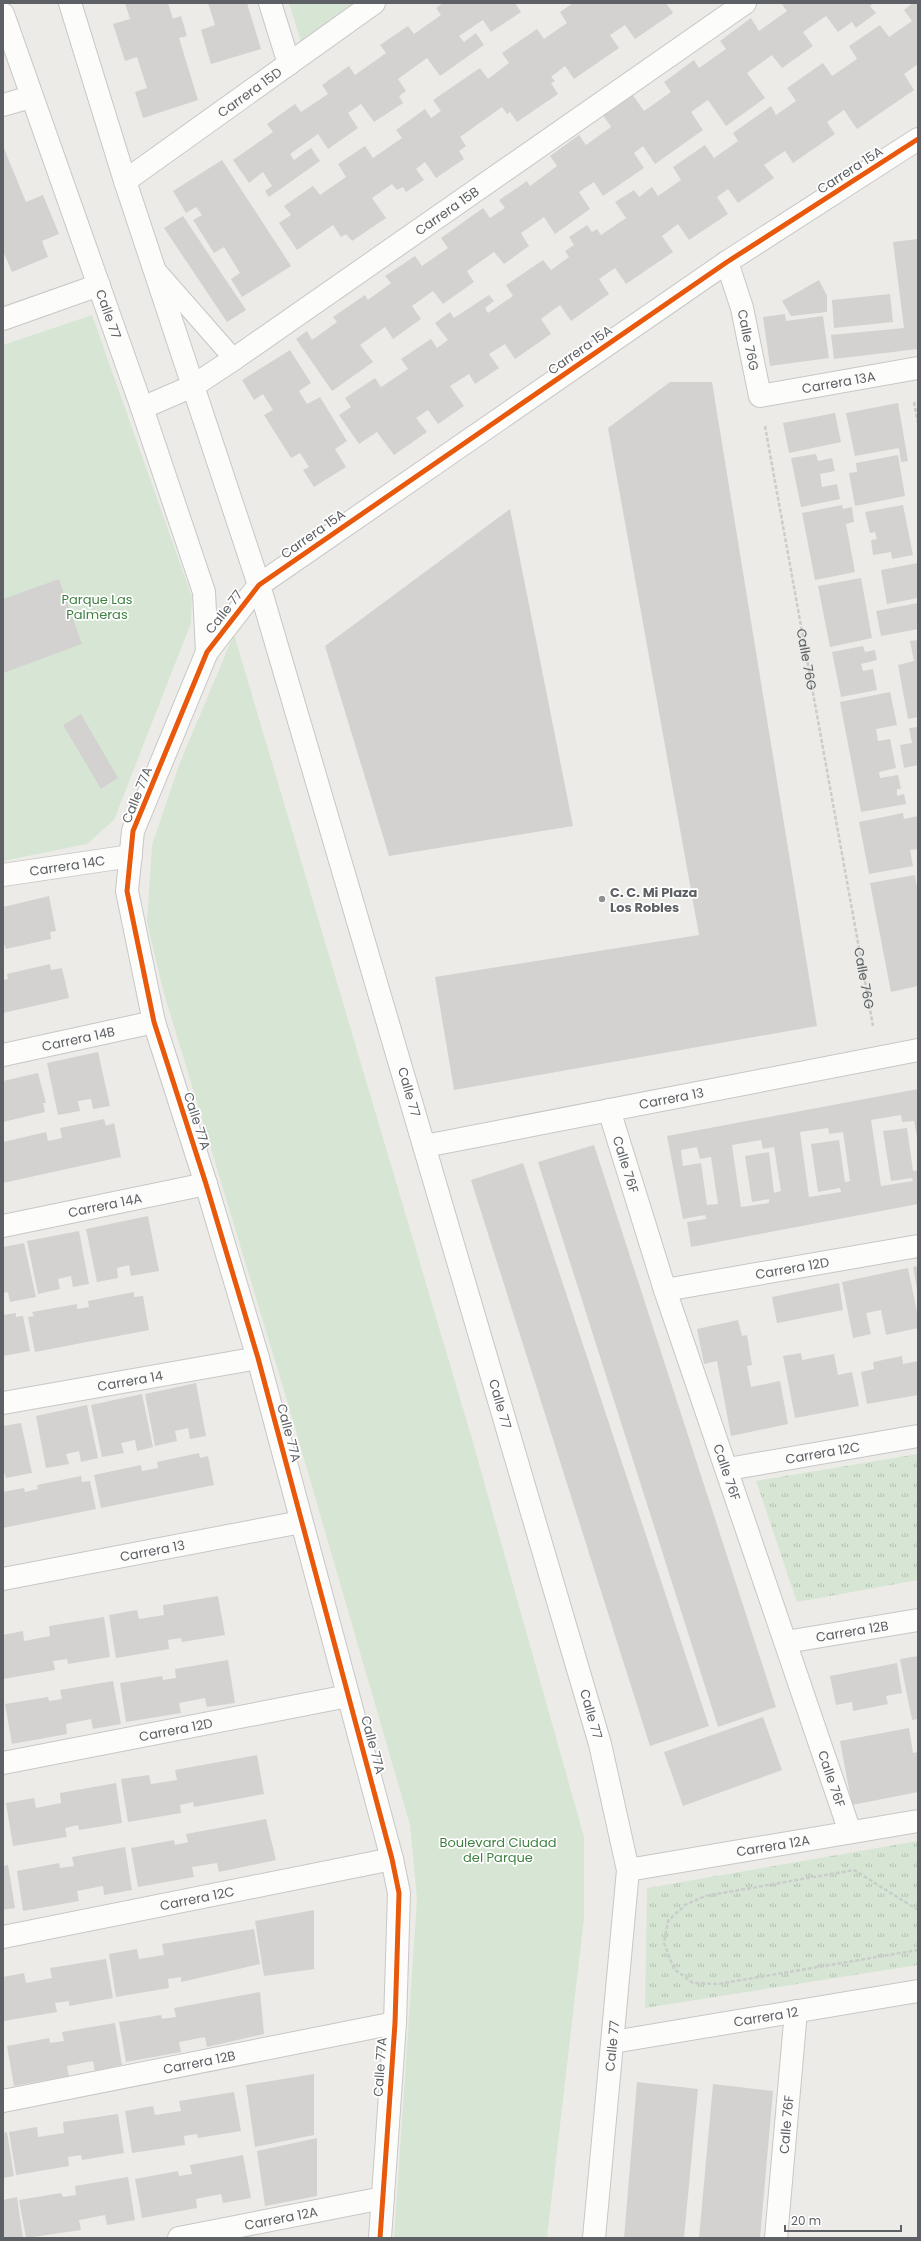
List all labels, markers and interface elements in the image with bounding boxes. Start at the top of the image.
street label: Carrera 15D [213,62,286,122]
street label: Carrera 15A [813,142,887,198]
street label: Carrera 15B [411,182,483,240]
street label: Calle 77 [91,287,126,341]
street label: Calle 76G [733,308,764,372]
street label: Carrera 15A [544,321,616,379]
street label: Carrera 13A [800,366,877,398]
street label: Carrera 15A [277,505,349,563]
street label: Calle 77 [201,586,247,638]
park label: Parque Las Palmeras [62,590,133,624]
street label: Calle 76G [792,627,822,692]
street label: Calle 77A [117,764,157,826]
street label: Carrera 14C [28,850,106,880]
place label: C. C. Mi Plaza Los Robles [610,883,697,917]
marker: C. C. Mi Plaza Los Robles [597,894,607,904]
street label: Calle 76G [850,946,879,1010]
street label: Carrera 14B [40,1021,116,1056]
street label: Calle 77 [393,1065,425,1119]
street label: Carrera 13 [637,1082,705,1114]
street label: Calle 77A [179,1090,215,1153]
street label: Calle 76F [608,1134,644,1196]
street label: Carrera 14A [66,1188,144,1222]
street label: Carrera 12D [754,1252,830,1284]
street label: Carrera 14 [96,1365,164,1396]
street label: Calle 77 [484,1377,516,1431]
street label: Calle 77A [272,1402,306,1465]
street label: Carrera 12C [784,1437,861,1468]
street label: Calle 76F [709,1441,746,1503]
street label: Carrera 13 [118,1535,186,1566]
street label: Carrera 12B [814,1616,890,1646]
street label: Calle 77 [575,1687,607,1741]
street label: Carrera 12D [137,1713,214,1746]
street label: Calle 77A [356,1714,390,1777]
street label: Calle 76F [813,1748,850,1810]
street label: Carrera 12A [735,1830,811,1861]
park label: Boulevard Ciudad del Parque [440,1833,556,1867]
street label: Carrera 12C [158,1881,236,1915]
street label: Carrera 12 [732,2002,800,2031]
street label: Calle 77 [600,2020,624,2072]
street label: Calle 77A [368,2036,392,2097]
street label: Carrera 12B [161,2045,237,2078]
street label: Calle 76F [774,2094,798,2155]
street label: Carrera 12A [243,2201,320,2234]
scale bar [785,2207,901,2233]
text: 20 m [791,2212,821,2229]

